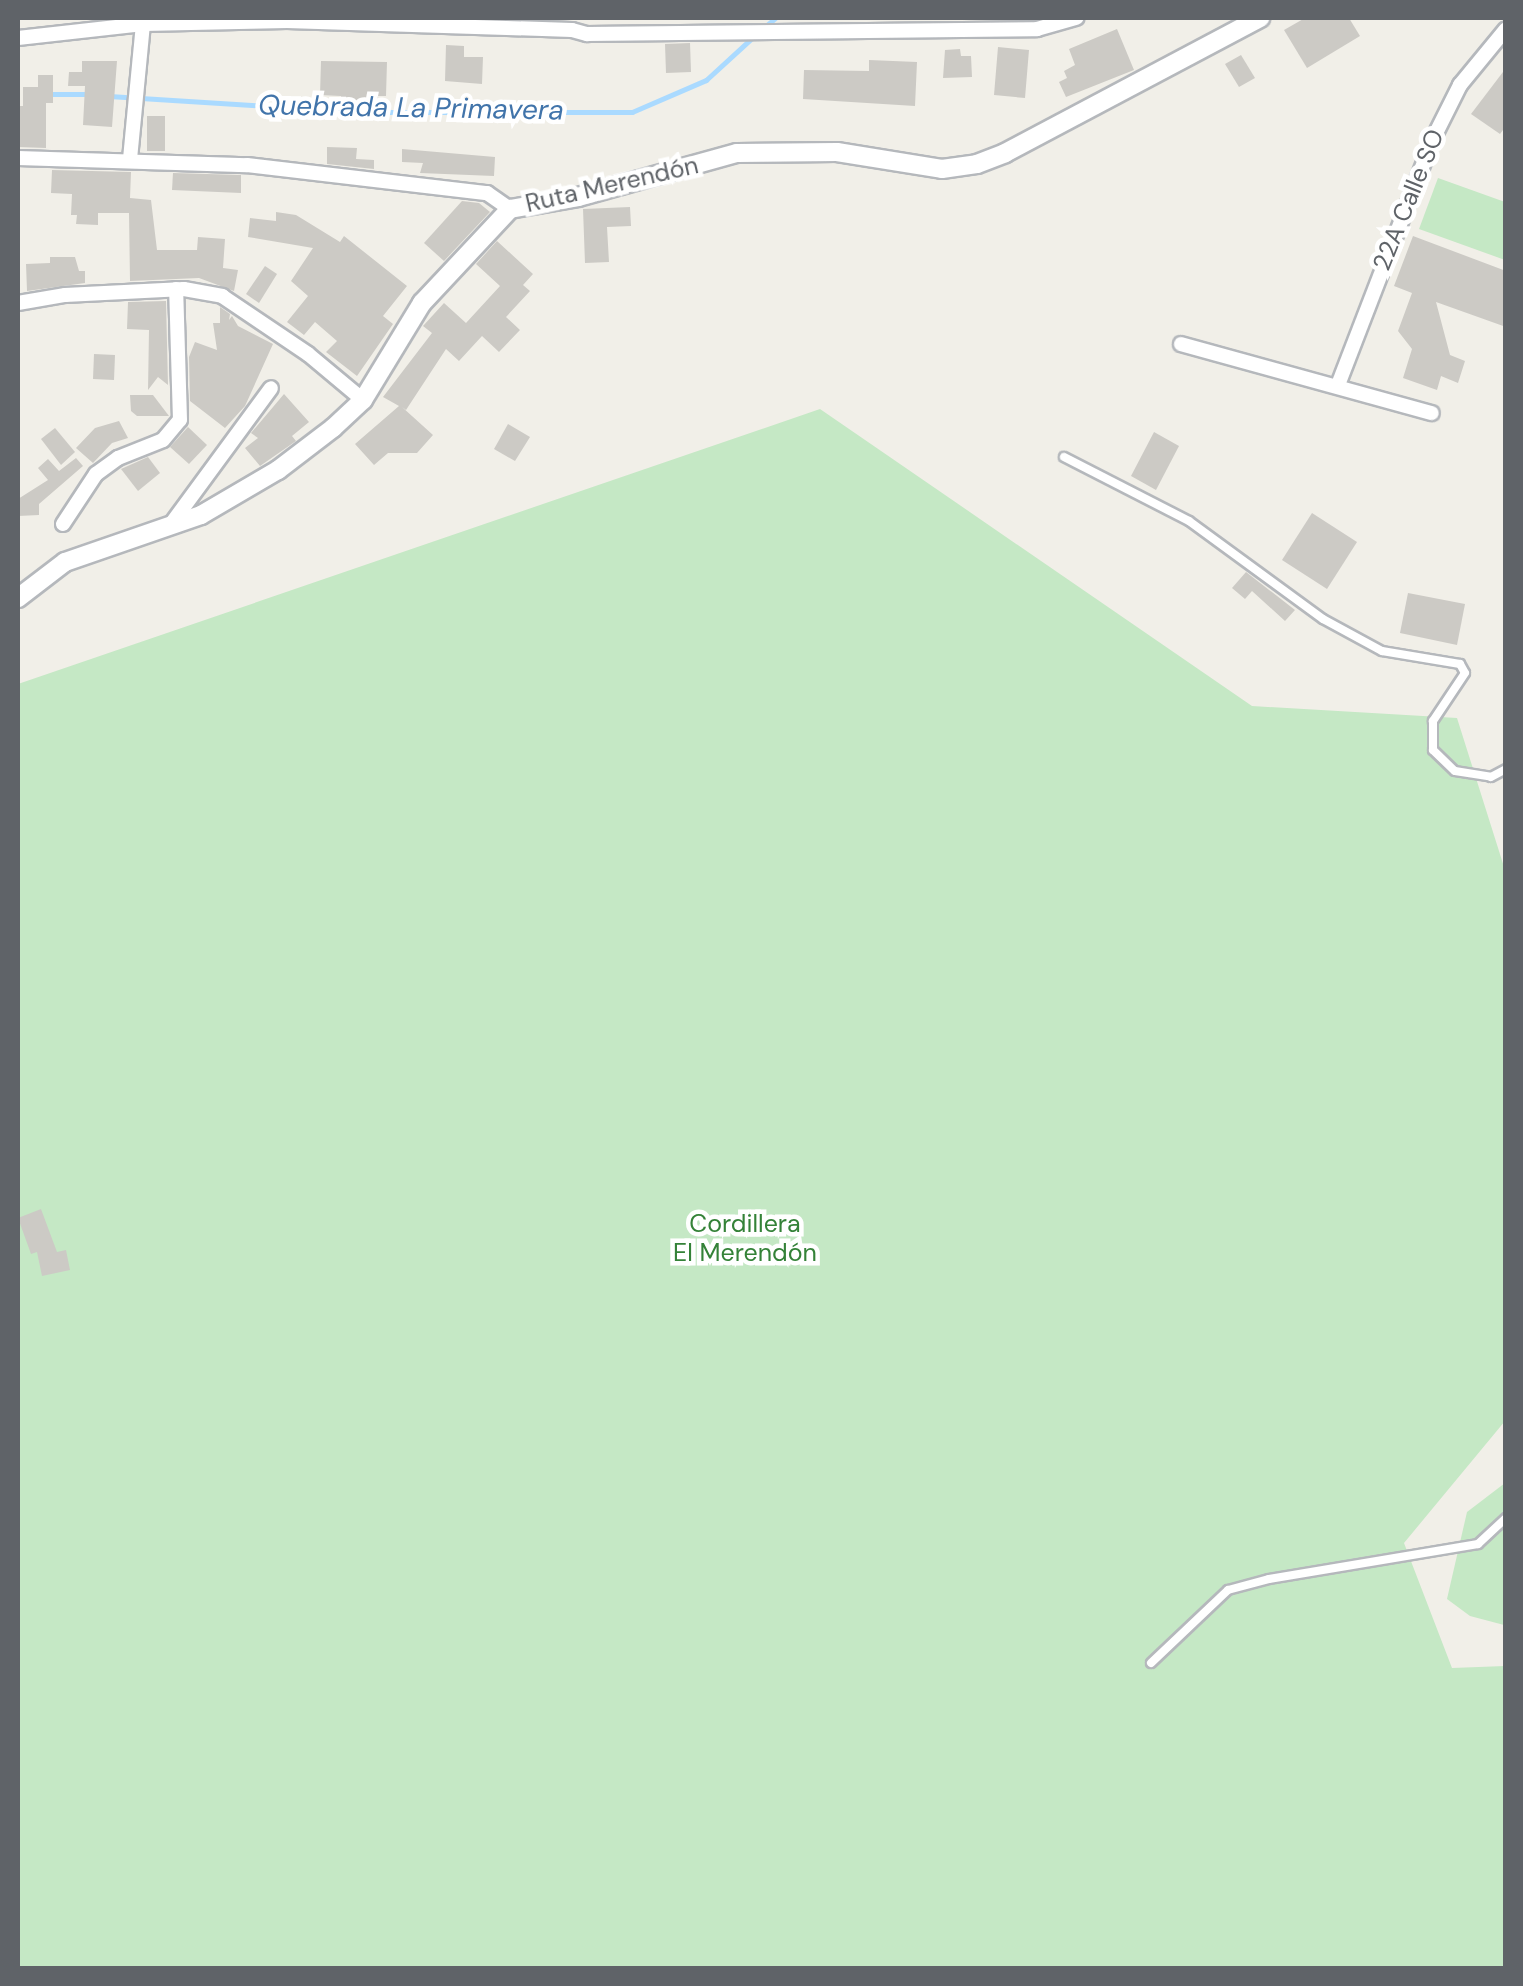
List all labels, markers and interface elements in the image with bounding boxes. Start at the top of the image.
water label: Quebrada La Primavera [258,89,564,127]
street label: 22A Calle SO [1367,125,1451,275]
street label: Ruta Merendón [523,151,701,219]
park label: Cordillera El Merendón [673,1210,817,1269]

